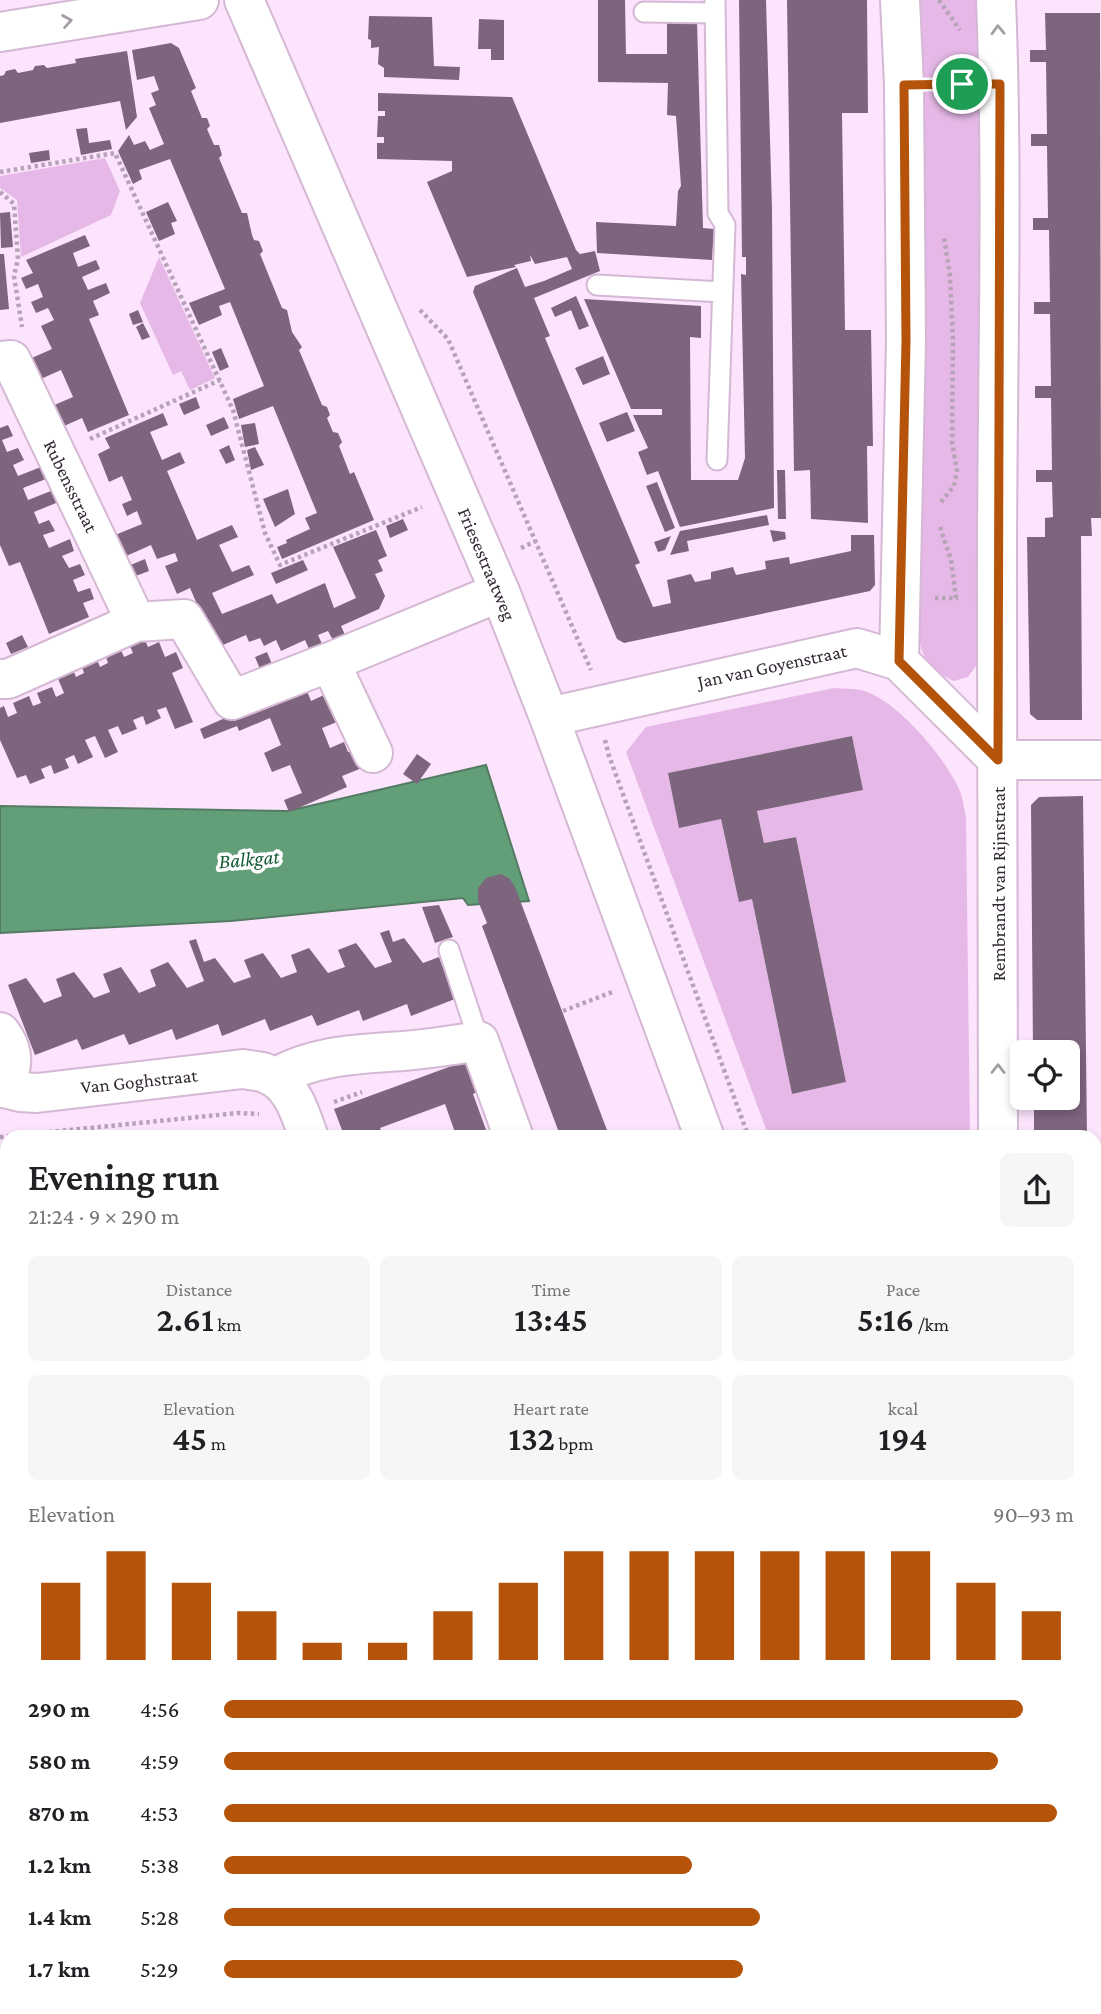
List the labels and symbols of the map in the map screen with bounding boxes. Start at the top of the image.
one-way arrow [61,14,73,29]
one-way arrow [990,24,1005,35]
pin [932,54,992,114]
street label: Rubensstraat [40,436,103,536]
street label: Friesestraatweg [454,504,520,624]
street label: Jan van Goyenstraat [694,640,849,692]
street label: Rembrandt van Rijnstraat [988,786,1010,981]
water label: Balkgat [218,844,281,874]
street label: Van Goghstraat [80,1064,199,1098]
one-way arrow [990,1064,1006,1074]

